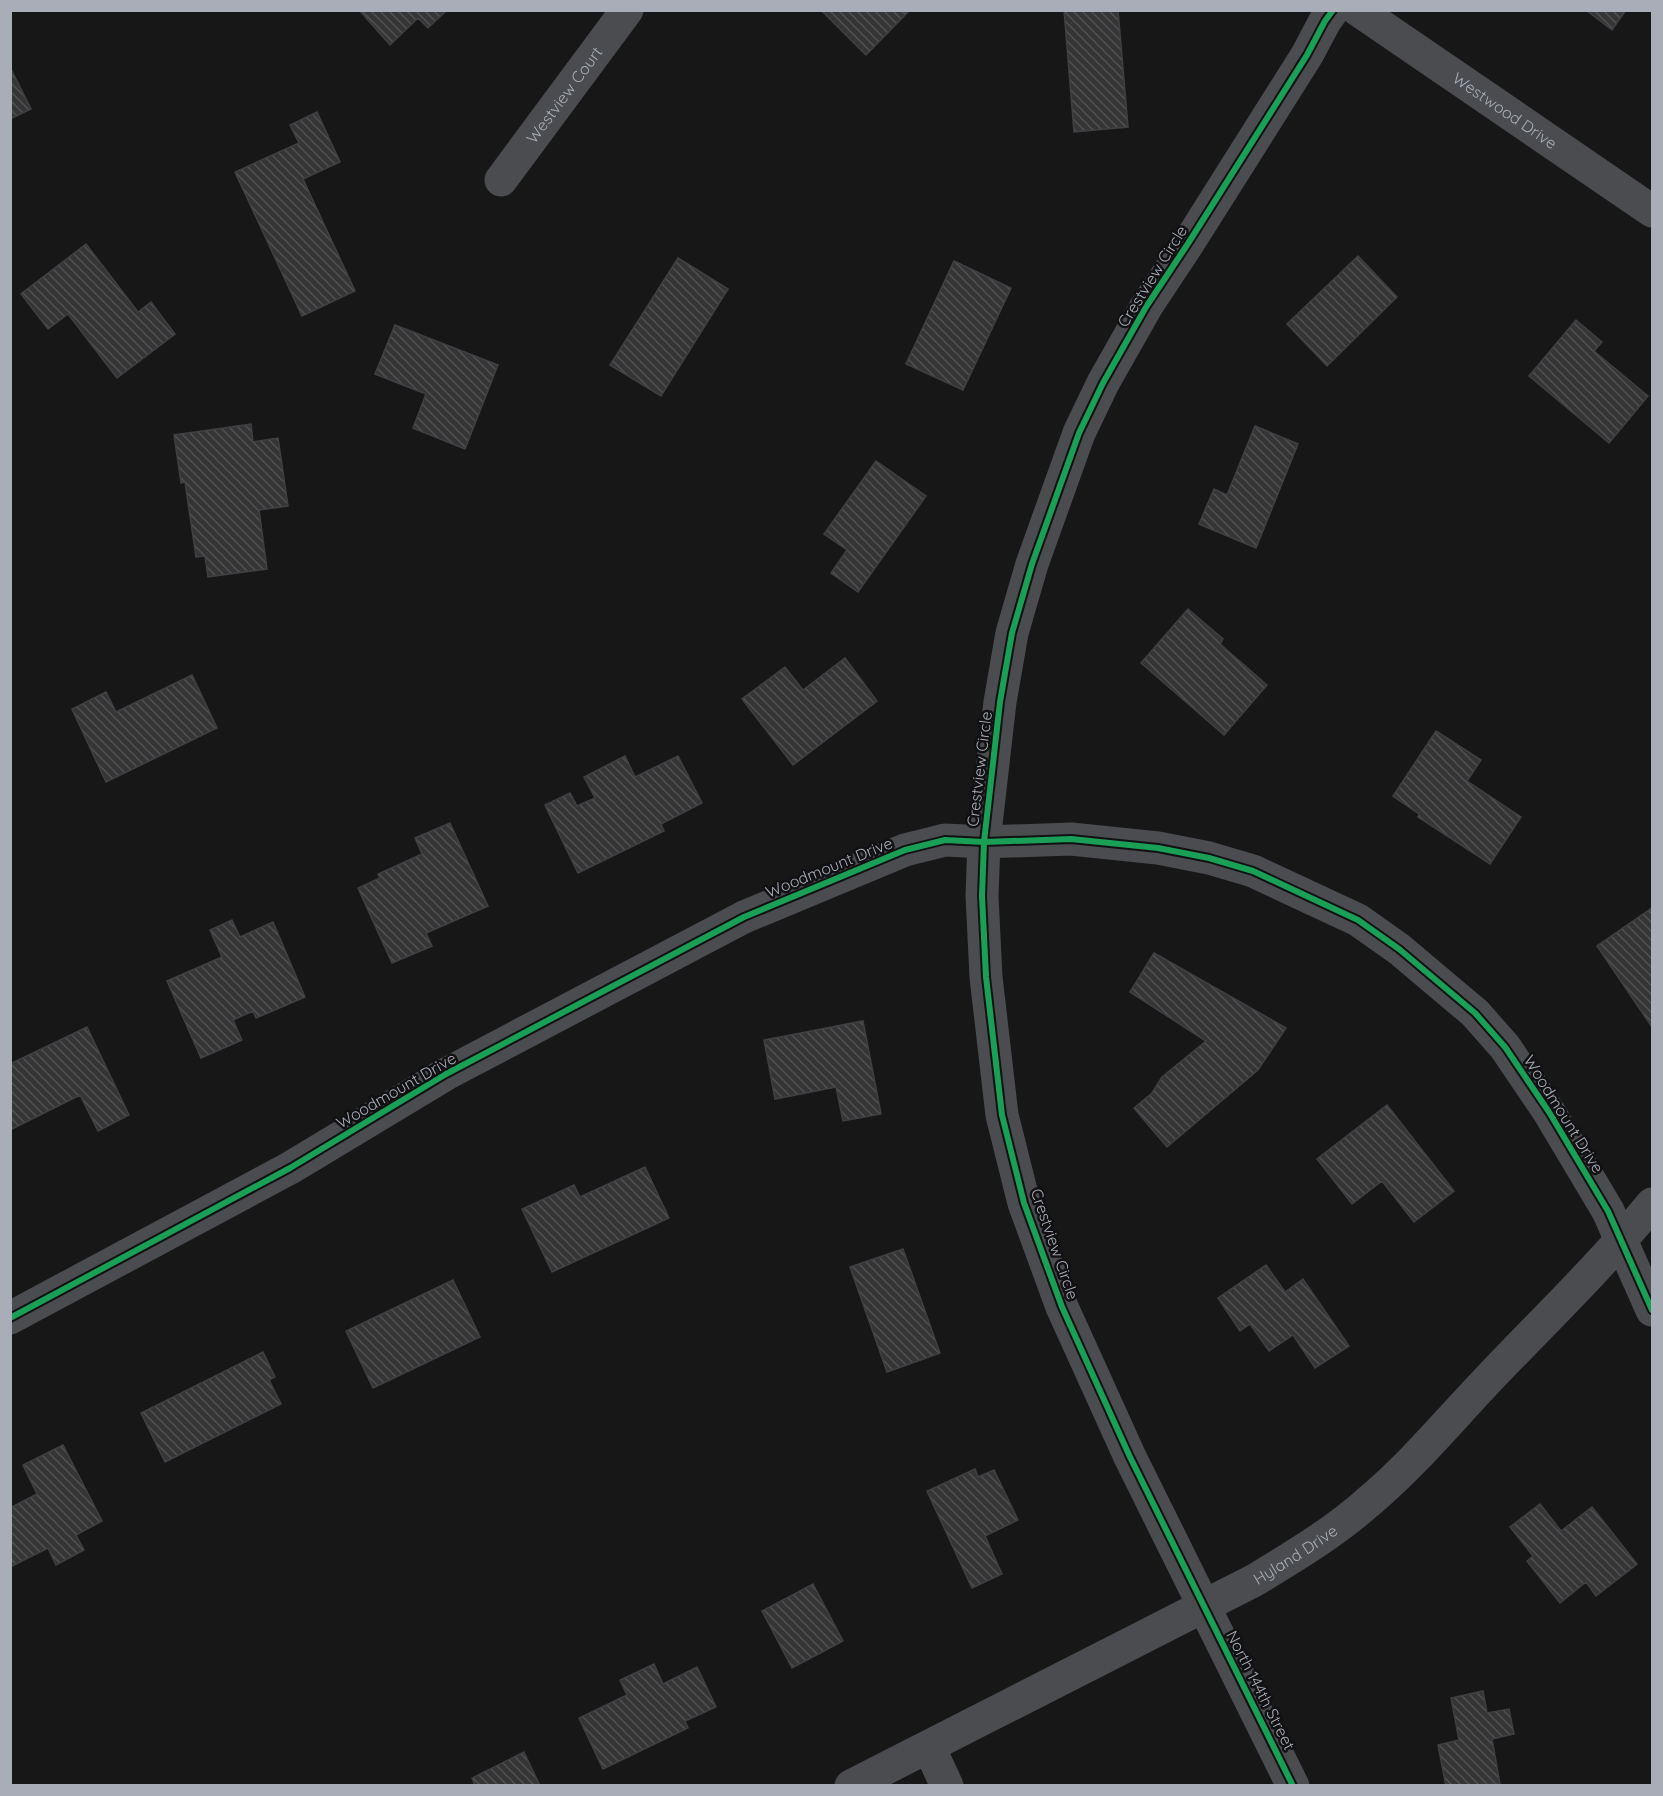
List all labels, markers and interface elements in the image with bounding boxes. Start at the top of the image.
street label: Westview Court [522,43,607,147]
street label: Westwood Drive [1449,68,1561,153]
street label: Crestview Circle [1113,221,1191,331]
street label: Crestview Circle [962,710,996,828]
street label: Woodmount Drive [763,832,895,902]
street label: Woodmount Drive [332,1048,460,1132]
street label: Woodmount Drive [1520,1051,1608,1177]
street label: Crestview Circle [1027,1186,1083,1302]
street label: Hyland Drive [1249,1520,1341,1589]
street label: North 144th Street [1222,1627,1300,1753]

